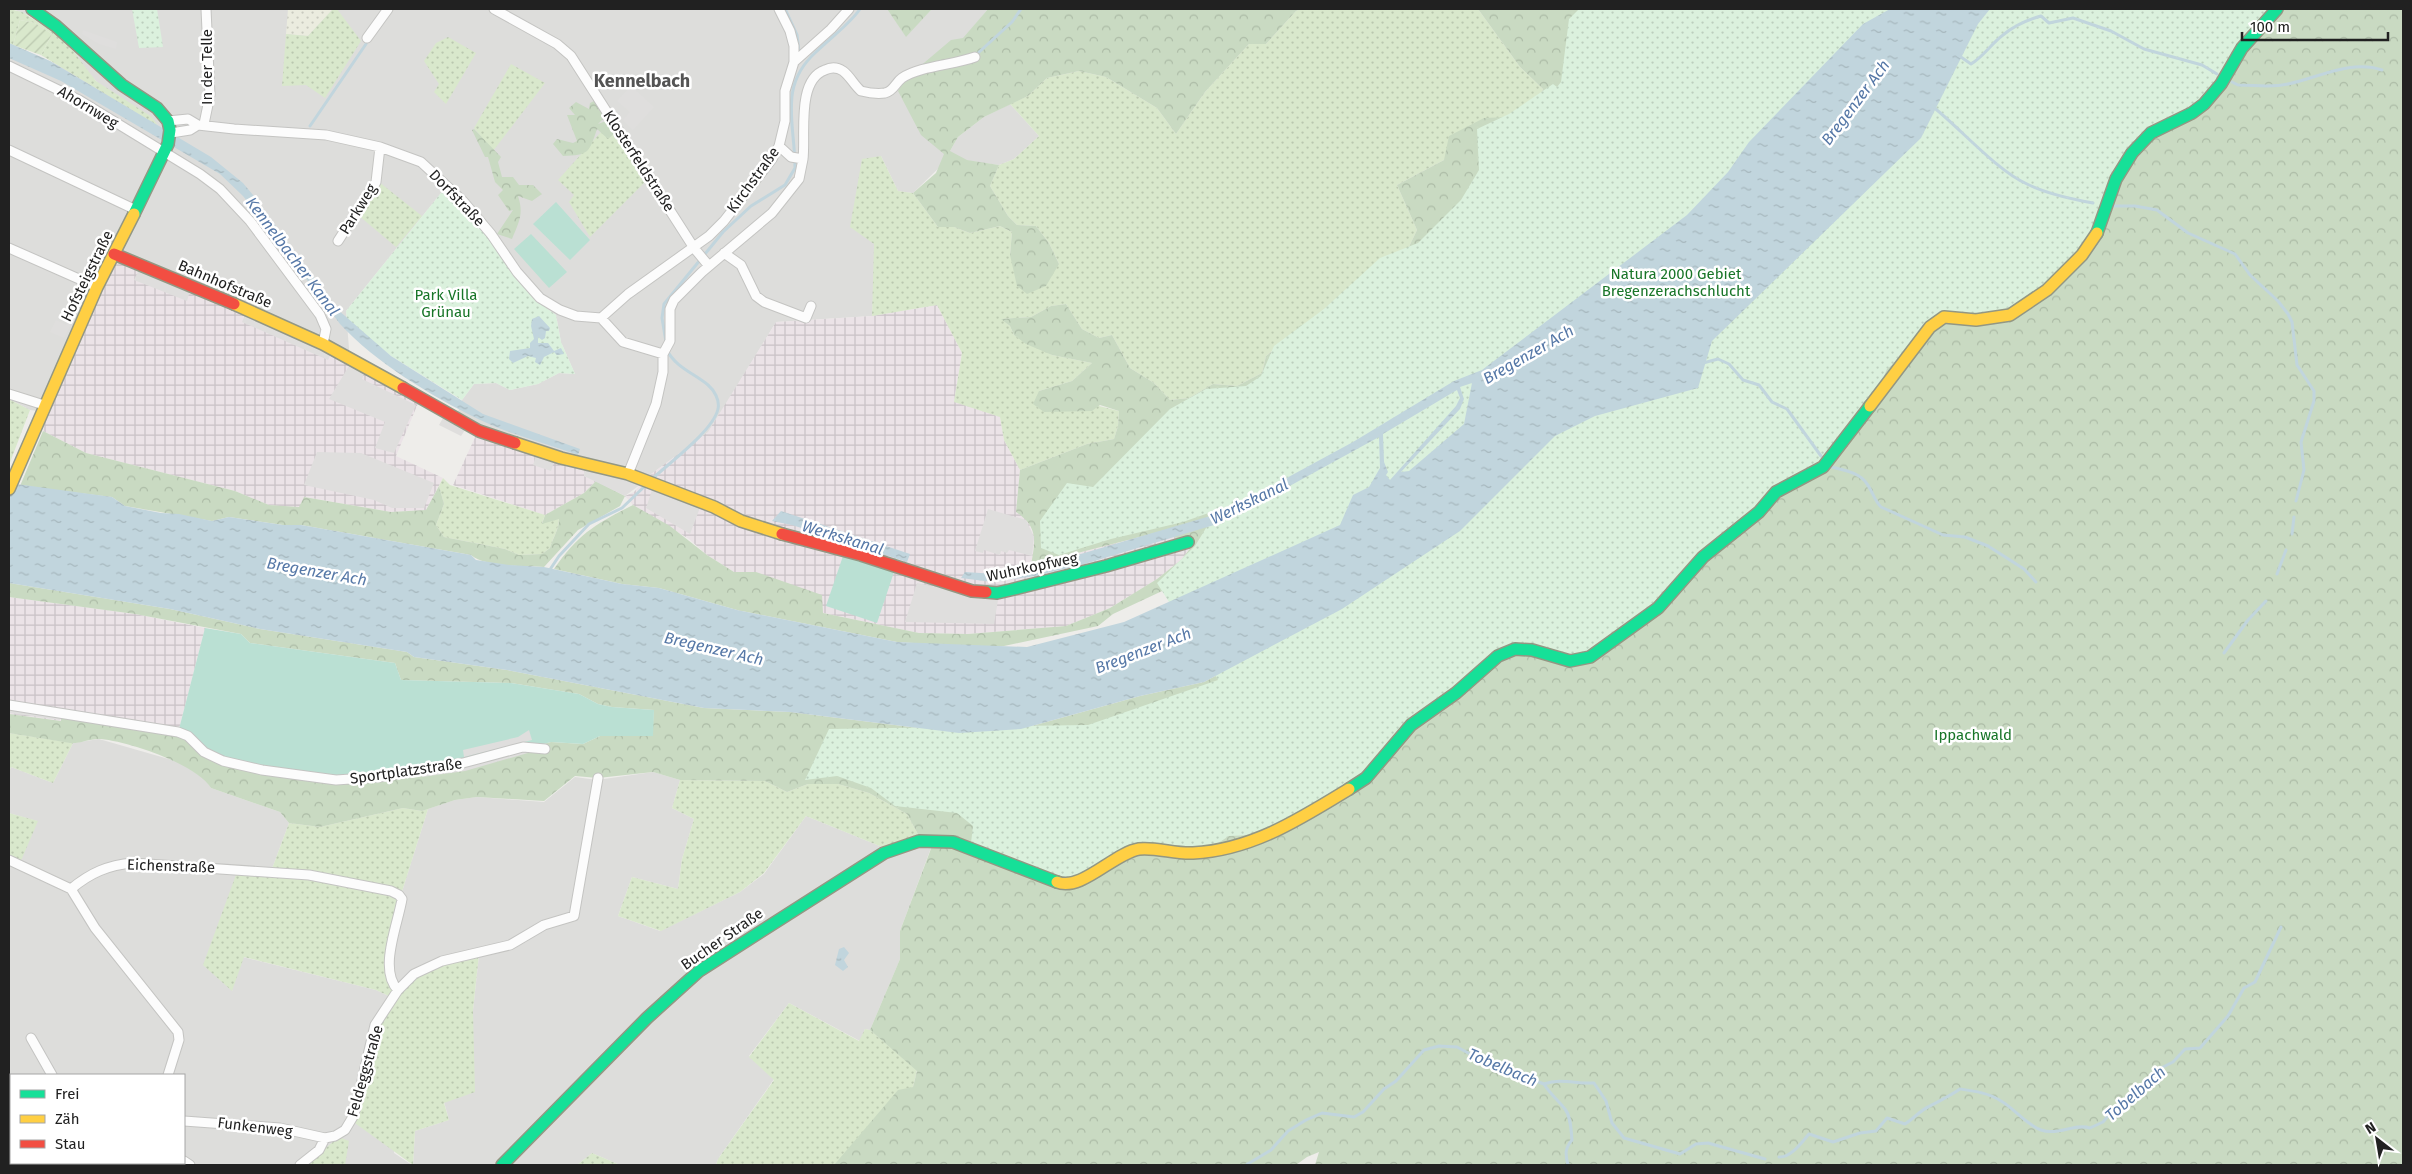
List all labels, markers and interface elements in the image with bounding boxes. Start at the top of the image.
scale bar [2242,10,2388,42]
text: 100 m [2250,18,2290,36]
street label: In der Telle [198,29,216,105]
water label: Bregenzer Ach [1817,56,1894,149]
district label: Kennelbach [594,70,690,92]
street label: Ahornweg [54,82,122,132]
street label: Klosterfeldstraße [599,107,679,215]
street label: Kirchstraße [723,143,783,217]
street label: Dorfstraße [425,166,489,230]
street label: Parkweg [335,180,381,238]
water label: Kennelbacher Kanal [242,193,343,319]
street label: Hofsteigstraße [57,228,117,324]
street label: Bahnhofstraße [175,256,275,312]
park label: Natura 2000 Gebiet Bregenzerachschlucht [1602,265,1751,300]
park label: Park Villa Grünau [415,286,477,321]
water label: Bregenzer Ach [1480,321,1577,388]
water label: Werkskanal [1207,474,1291,528]
water label: Werkskanal [800,516,886,559]
street label: Wuhrkopfweg [985,549,1079,585]
water label: Bregenzer Ach [265,553,369,590]
water label: Bregenzer Ach [1092,623,1194,678]
water label: Bregenzer Ach [662,628,765,669]
park label: Ippachwald [1934,726,2012,744]
street label: Sportplatzstraße [349,754,463,788]
street label: Eichenstraße [127,855,215,877]
street label: Bucher Straße [678,904,766,974]
street label: Feldeggstraße [343,1023,387,1119]
water label: Tobelbach [1465,1044,1541,1091]
water label: Tobelbach [2101,1062,2169,1125]
legend [10,1074,185,1164]
text: Frei [55,1085,80,1103]
text: Zäh [55,1110,80,1128]
street label: Funkenweg [216,1113,294,1141]
north arrow [2352,1114,2402,1164]
text: N [2362,1119,2379,1138]
text: Stau [55,1135,85,1153]

